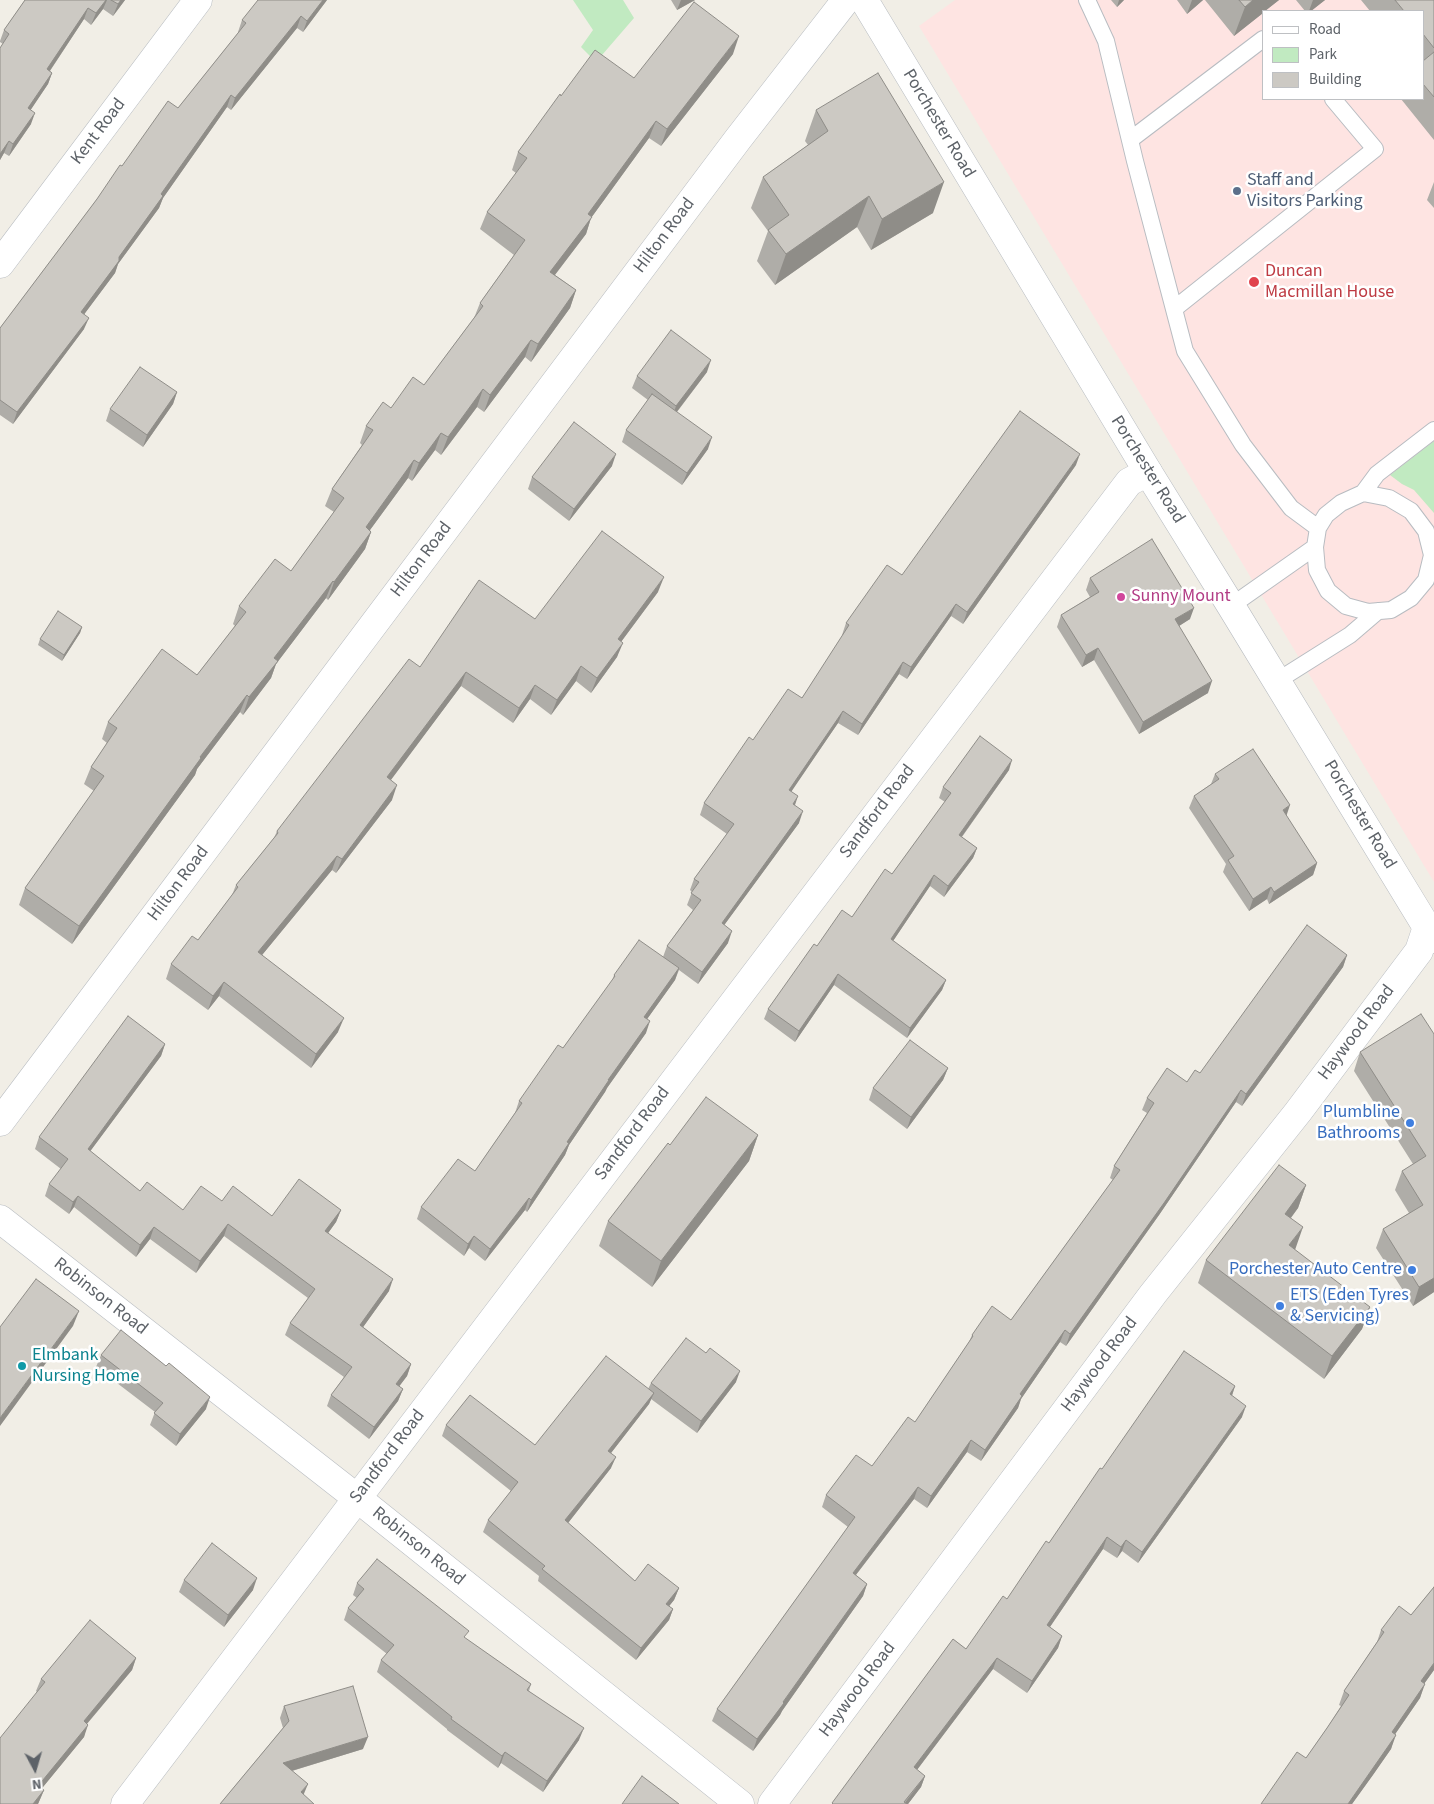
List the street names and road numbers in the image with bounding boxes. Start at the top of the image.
street label: Porchester Road [897,66,979,182]
street label: Kent Road [67,95,131,169]
street label: Hilton Road [630,194,700,278]
street label: Porchester Road [1105,412,1189,528]
street label: Hilton Road [387,518,457,602]
street label: Porchester Road [1318,757,1400,873]
street label: Sandford Road [836,761,920,863]
street label: Hilton Road [144,842,214,926]
street label: Haywood Road [1314,981,1400,1085]
street label: Sandford Road [591,1083,675,1185]
street label: Robinson Road [49,1254,151,1340]
street label: Haywood Road [1057,1313,1143,1417]
street label: Sandford Road [346,1406,430,1508]
street label: Robinson Road [367,1503,469,1591]
street label: Haywood Road [815,1638,901,1742]

